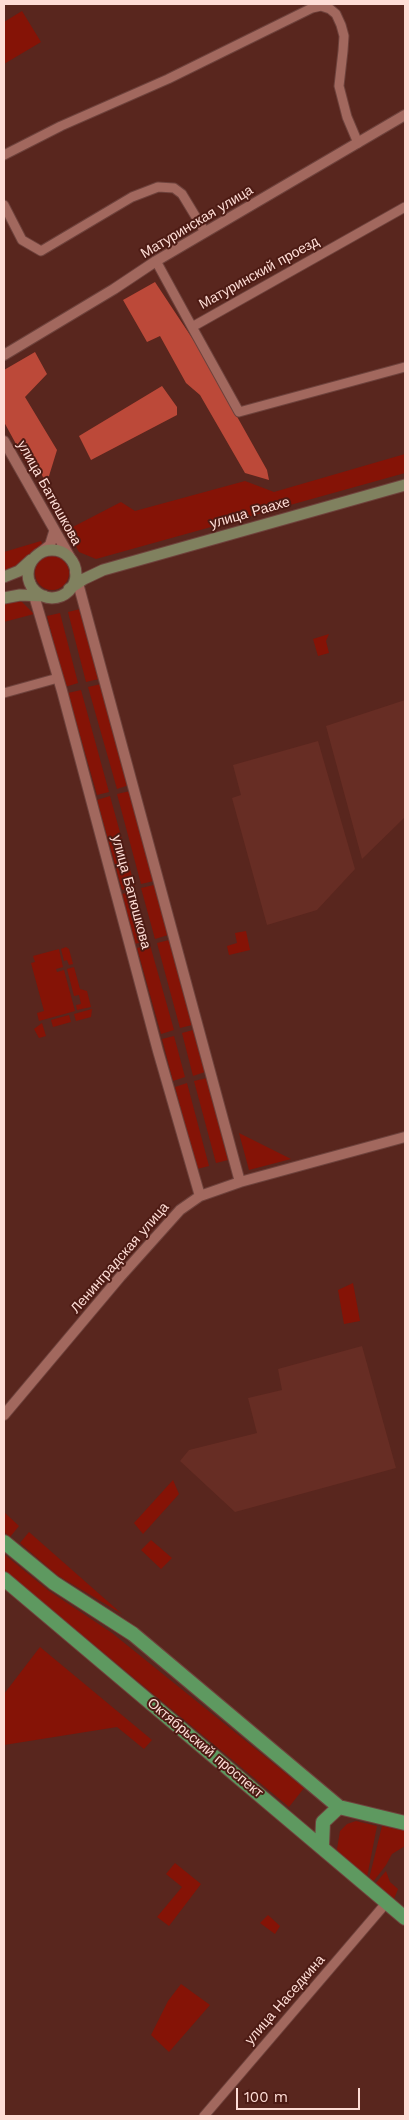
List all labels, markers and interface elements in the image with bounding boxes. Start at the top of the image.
street label: Матуринская улица [138,182,256,262]
street label: Матуринский проезд [196,233,322,313]
street label: улица Батюшкова [13,438,85,548]
street label: улица Раахе [208,494,292,532]
street label: улица Батюшкова [108,833,154,951]
street label: Ленинградская улица [67,1199,173,1317]
street label: Октябрьский проспект [144,1695,266,1801]
street label: улица Наседкина [242,1952,328,2048]
scale bar [239,2078,363,2110]
text: 100 m [244,2088,288,2106]

